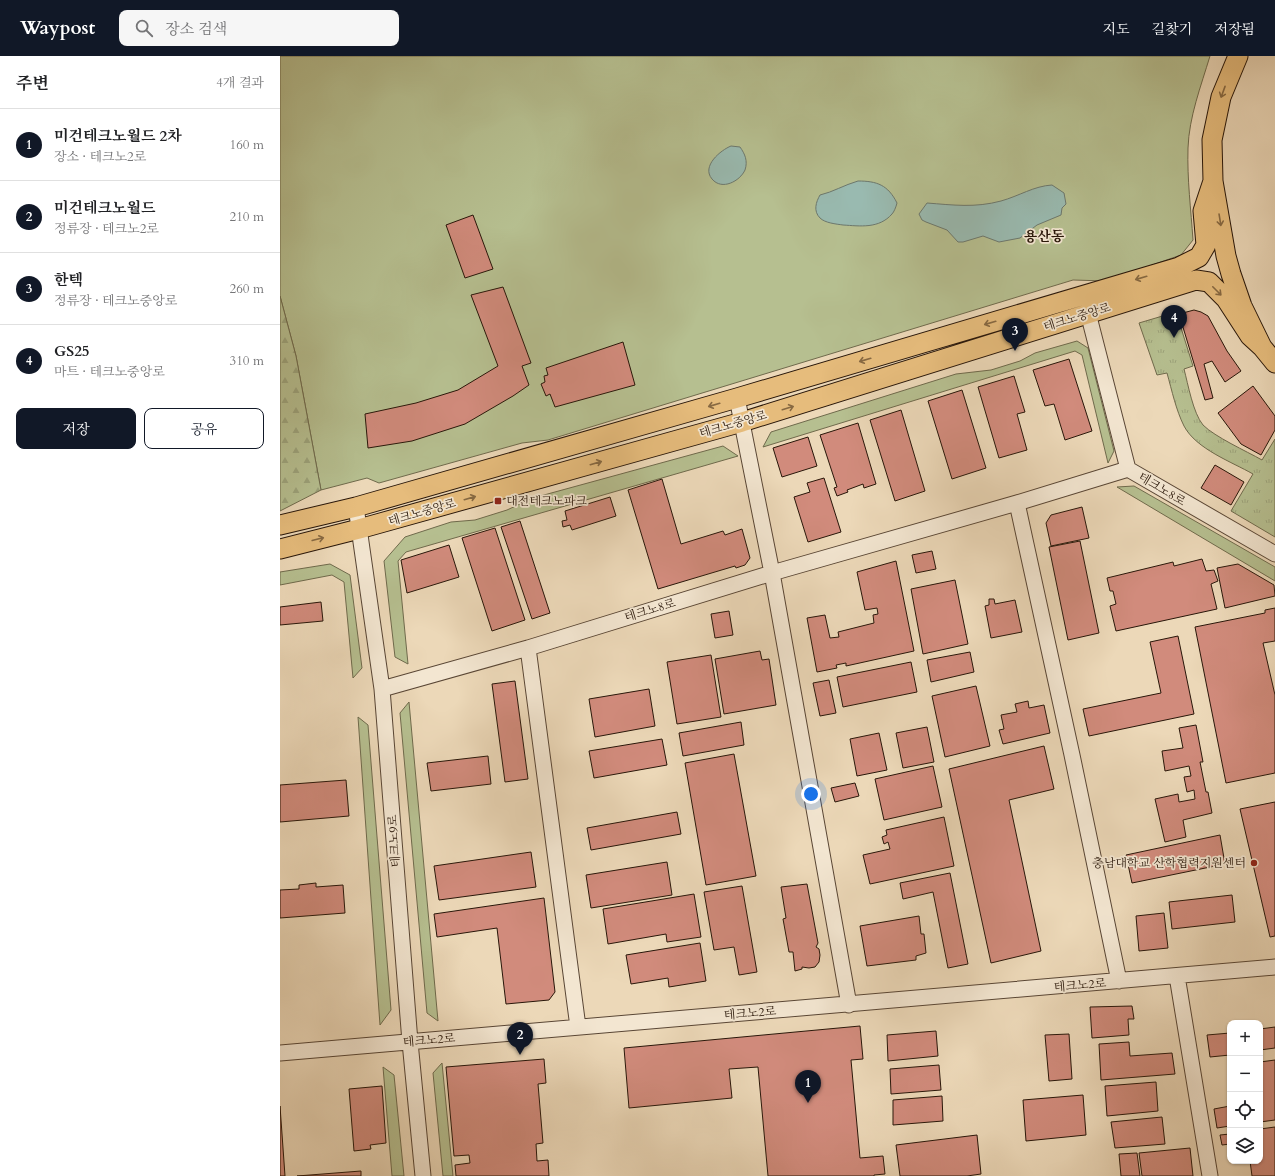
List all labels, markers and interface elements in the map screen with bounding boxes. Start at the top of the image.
search box [119,10,399,46]
text: Waypost [20,15,95,41]
icon: search [133,17,155,39]
text: 장소 검색 [165,19,227,39]
text: 지도 [1103,20,1130,39]
text: 길찾기 [1152,20,1192,39]
text: 저장됨 [1214,20,1255,39]
text: 주변 [16,72,49,95]
text: 4개 결과 [216,74,264,92]
one-way arrow [1219,86,1227,98]
text: 미건테크노월드 2차 [54,126,182,146]
text: 1 [26,136,32,154]
text: 160 m [230,136,264,154]
text: 장소 · 테크노2로 [54,148,146,166]
text: 미건테크노월드 [54,198,155,218]
text: 2 [26,208,32,226]
text: 210 m [230,208,264,226]
one-way arrow [1216,213,1224,226]
text: 정류장 · 테크노2로 [54,220,159,238]
district label: 용산동 [1024,227,1065,246]
text: 한텍 [54,270,83,290]
one-way arrow [1135,275,1148,282]
text: 3 [26,280,32,298]
text: 260 m [230,280,264,298]
one-way arrow [1212,286,1222,295]
text: 정류장 · 테크노중앙로 [54,292,177,310]
street label: 테크노중앙로 [1041,299,1113,335]
pin: 4 [1161,305,1187,338]
pin: 3 [1002,318,1028,351]
one-way arrow [984,320,997,327]
text: GS25 [54,341,90,361]
text: 4 [26,352,32,370]
text: 310 m [230,352,264,370]
one-way arrow [859,357,872,364]
text: 마트 · 테크노중앙로 [54,363,165,381]
one-way arrow [707,402,720,409]
one-way arrow [781,404,794,411]
street label: 테크노중앙로 [697,407,769,441]
button: 저장 [16,408,136,449]
button: 공유 [144,408,264,449]
one-way arrow [589,459,602,466]
street label: 테크노8로 [1135,469,1189,510]
place label: 대전테크노파크 [506,493,588,509]
one-way arrow [464,494,477,501]
street label: 테크노중앙로 [386,495,458,529]
marker: 대전테크노파크 [493,496,503,506]
one-way arrow [311,535,324,543]
street label: 테크노8로 [623,595,678,625]
your location [801,784,821,804]
street label: 테크노9로 [384,814,404,868]
place label: 충남대학교 산학협력지원센터 [1092,855,1246,871]
marker: 충남대학교 산학협력지원센터 [1249,858,1259,868]
street label: 테크노2로 [1053,975,1107,995]
street label: 테크노2로 [723,1003,777,1023]
map controls [1227,1020,1263,1164]
button: + [1227,1020,1263,1056]
pin: 2 [507,1022,533,1055]
street label: 테크노2로 [402,1030,456,1050]
button: − [1227,1056,1263,1092]
pin: 1 [795,1070,821,1103]
button: locate [1227,1092,1263,1128]
button: layers [1227,1128,1263,1164]

